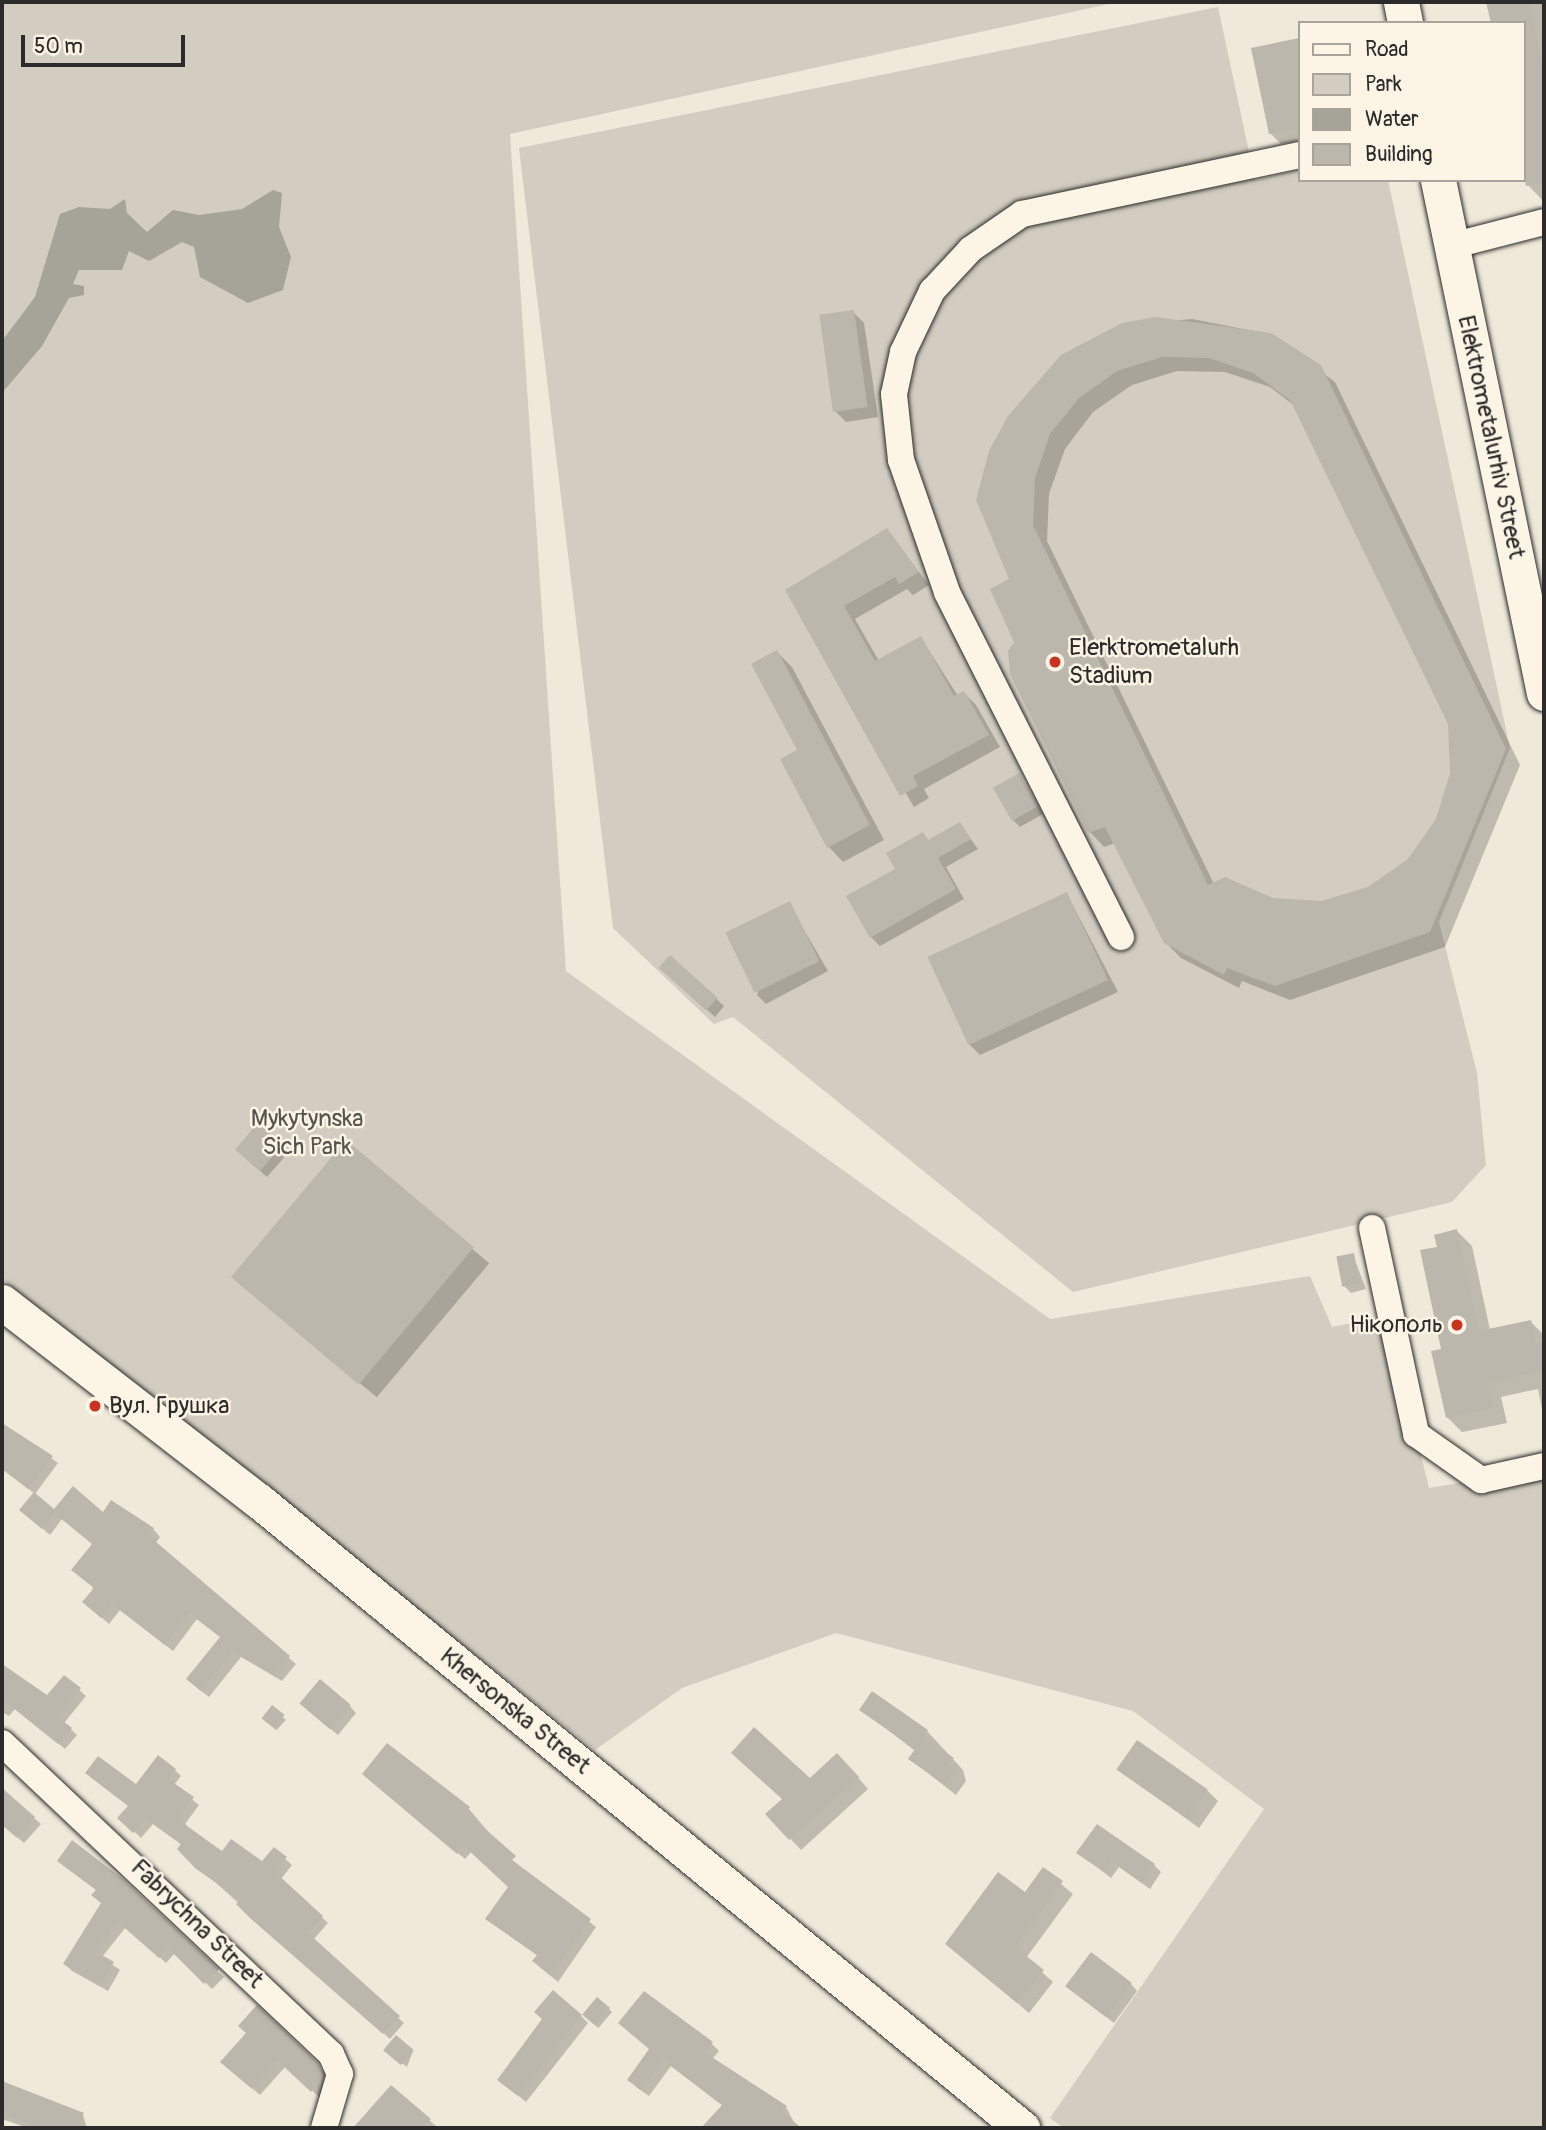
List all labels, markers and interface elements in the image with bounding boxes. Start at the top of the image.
scale bar [24,21,189,65]
legend [1298,21,1525,182]
text: 50 m [34,33,83,60]
text: Road [1365,36,1409,63]
text: Park [1365,71,1402,98]
text: Water [1365,106,1418,133]
text: Building [1365,141,1432,168]
street label: Elektrometalurhiv Street [1451,313,1531,561]
place label: Elerktrometalurh Stadium [1069,634,1239,690]
marker: Elerktrometalurh Stadium [1047,654,1063,670]
park label: Mykytynska Sich Park [251,1105,363,1161]
place label: Нікополь [1349,1311,1443,1339]
marker: Нікополь [1449,1317,1465,1333]
place label: Вул. Грушка [109,1392,230,1420]
marker: Вул. Грушка [87,1398,103,1414]
street label: Khersonska Street [434,1642,596,1780]
street label: Fabrychna Street [125,1853,269,1995]

